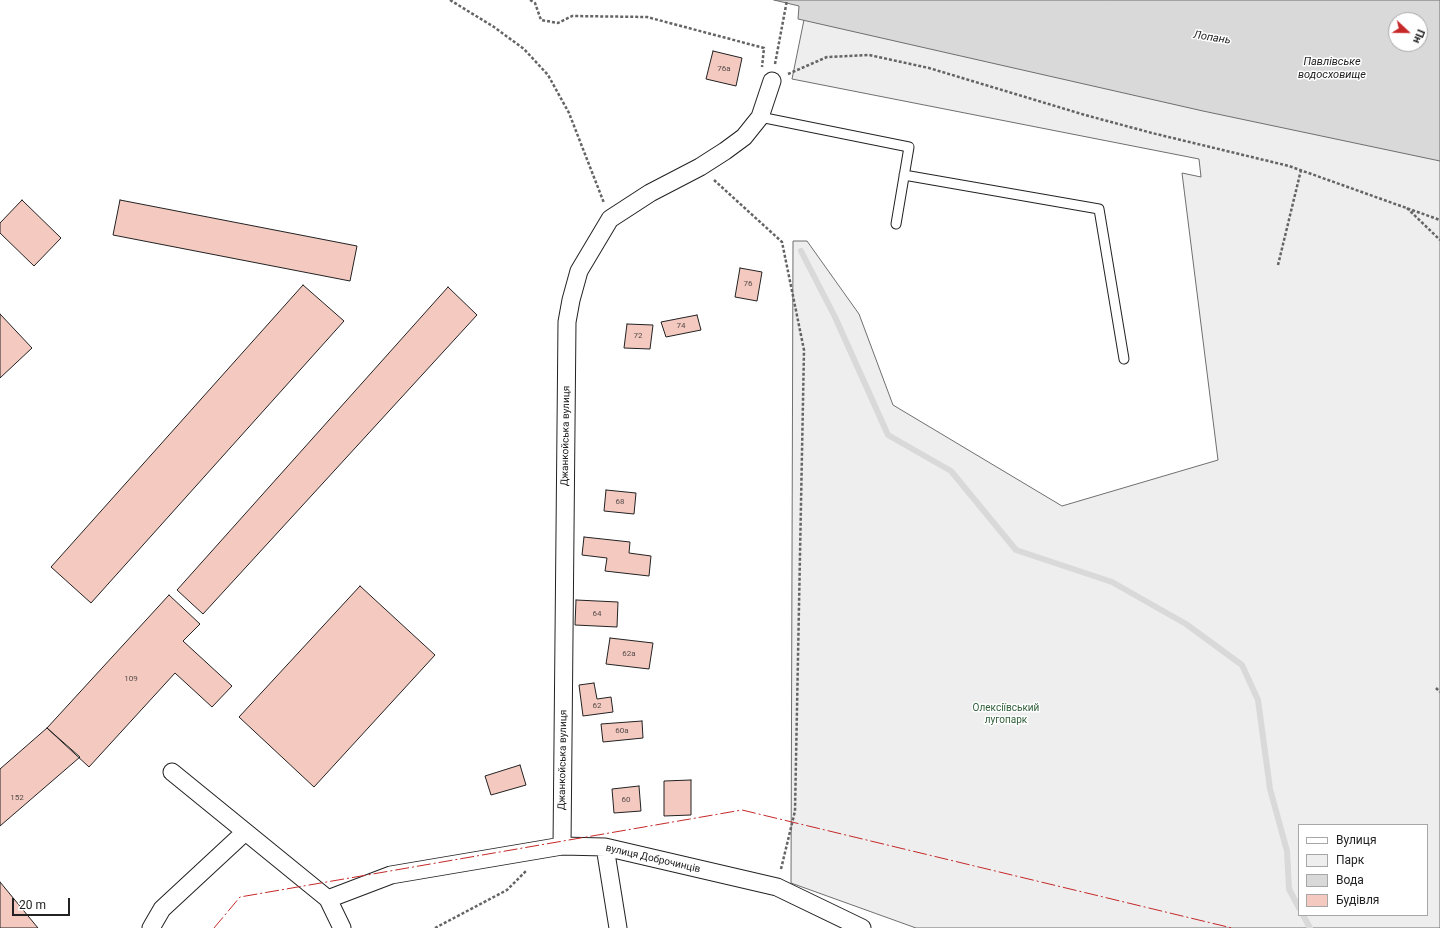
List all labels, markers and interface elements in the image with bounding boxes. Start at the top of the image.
north arrow [1388,12,1428,52]
text: Пн [1410,27,1427,45]
water label: Лопань [1192,29,1232,47]
water label: Павлівське водосховище [1298,55,1366,81]
house number: 76а [717,64,731,74]
house number: 76 [744,279,752,289]
house number: 74 [677,321,685,331]
house number: 72 [634,331,642,341]
street label: Джанкойська вулиця [559,386,573,486]
house number: 68 [616,497,624,507]
house number: 64 [593,609,601,619]
house number: 62а [622,649,636,659]
house number: 109 [124,674,138,684]
house number: 62 [593,701,601,711]
park label: Олексіївський лугопарк [973,702,1039,726]
street label: Джанкойська вулиця [556,710,570,810]
house number: 60а [615,726,629,736]
house number: 152 [10,793,24,803]
house number: 60 [622,795,630,805]
legend [1298,824,1428,916]
text: Вулиця [1336,833,1377,847]
street label: вулиця Доброчинців [605,842,701,876]
text: Парк [1336,853,1364,867]
text: Вода [1336,873,1364,887]
scale bar [14,890,72,916]
text: Будівля [1336,893,1379,907]
text: 20 m [19,898,46,912]

